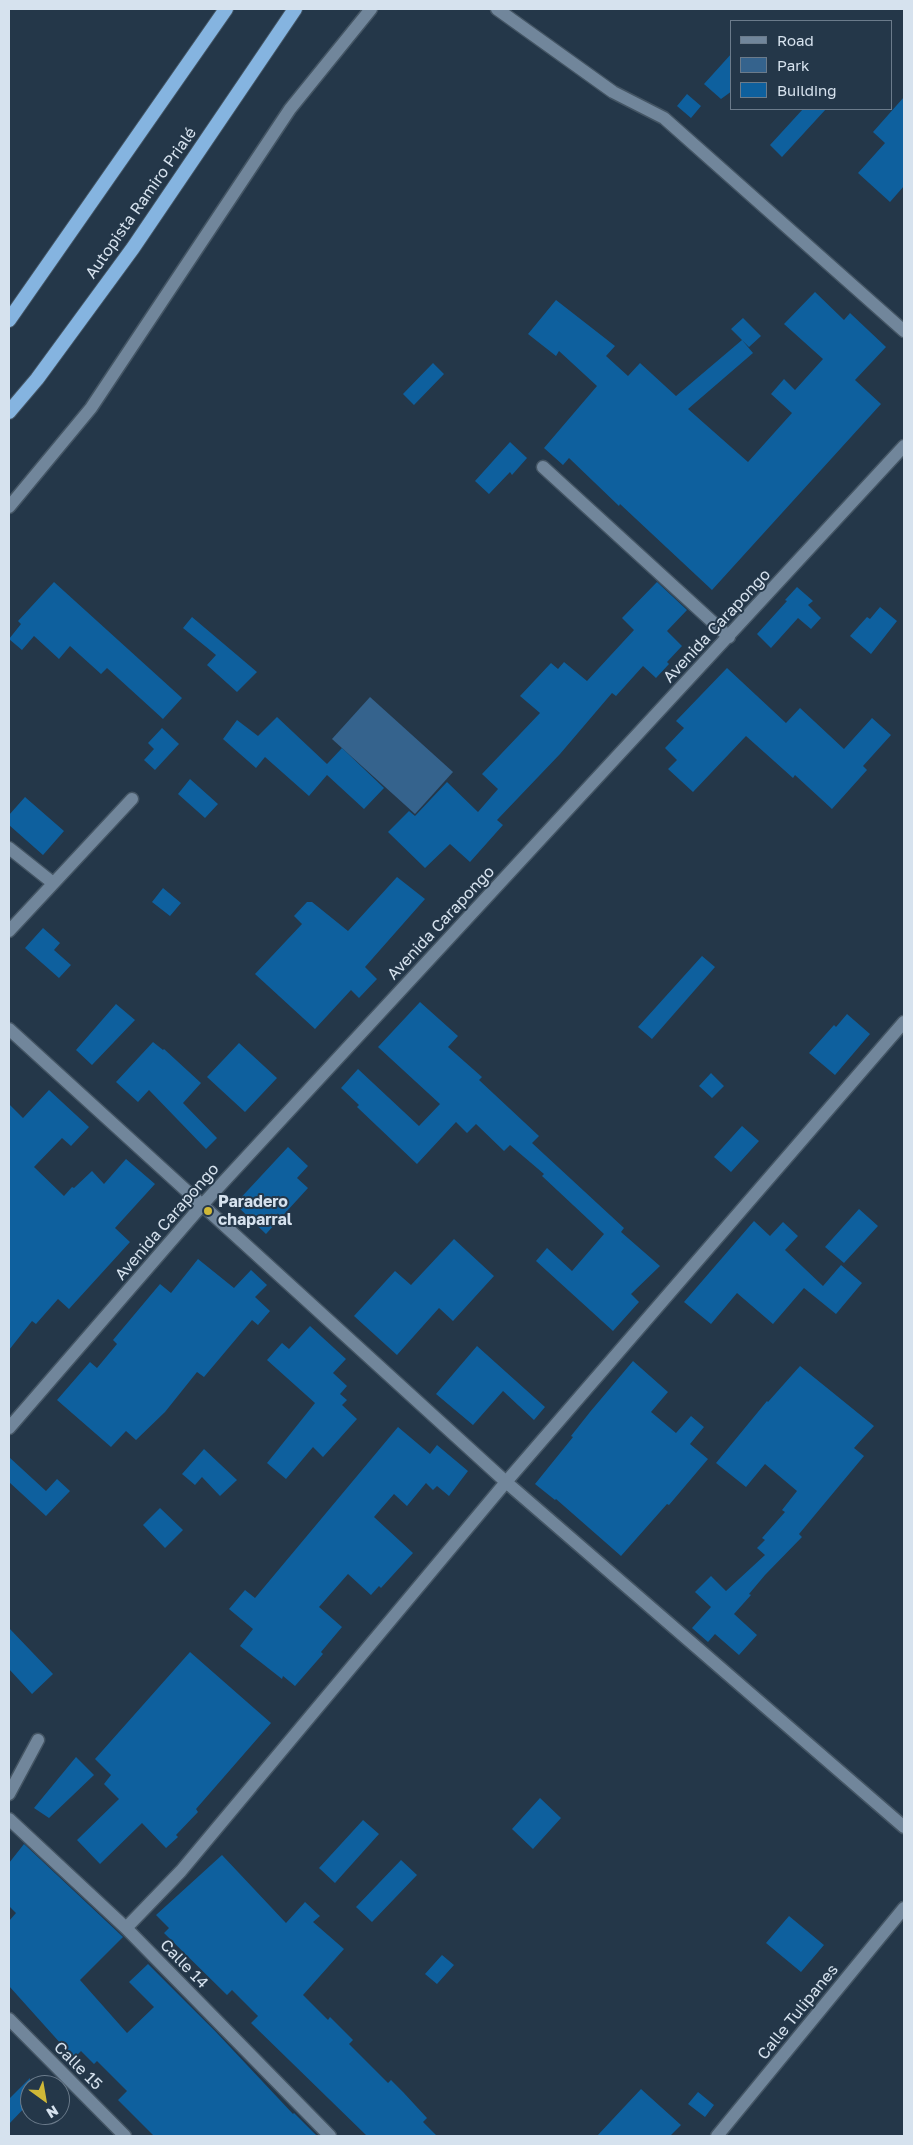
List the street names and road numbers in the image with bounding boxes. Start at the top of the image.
street label: Autopista Ramiro Prialé [81,124,201,282]
street label: Avenida Carapongo [659,565,775,687]
street label: Avenida Carapongo [383,862,499,984]
street label: Avenida Carapongo [111,1160,223,1284]
street label: Calle 14 [156,1935,212,1993]
street label: Calle Tulipanes [754,1960,842,2064]
street label: Calle 15 [50,2038,106,2094]

